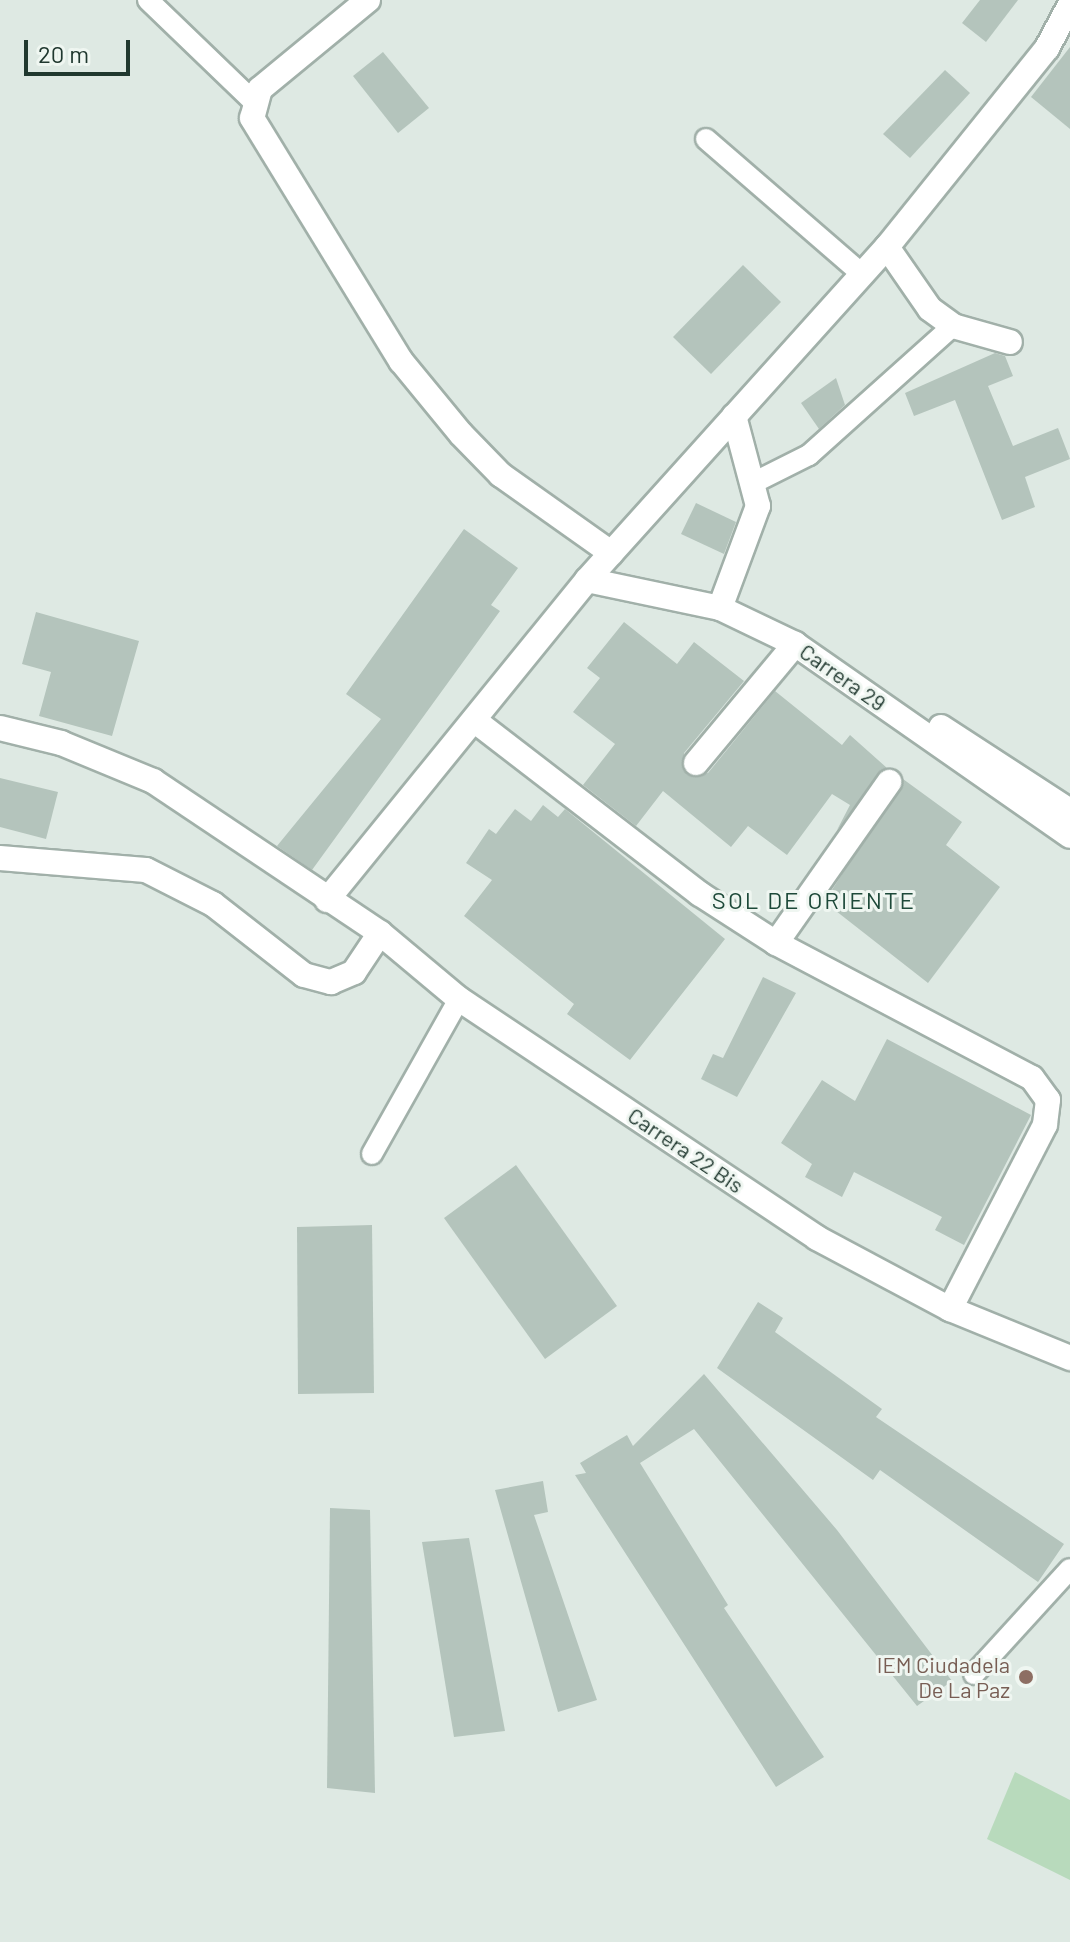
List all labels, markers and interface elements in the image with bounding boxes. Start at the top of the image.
scale bar [28,24,134,74]
text: 20 m [38,39,89,68]
street label: Carrera 29 [795,638,891,716]
district label: SOL DE ORIENTE [712,886,916,914]
street label: Carrera 22 Bis [623,1102,749,1198]
place label: IEM Ciudadela De La Paz [877,1651,1010,1702]
marker: IEM Ciudadela De La Paz [1017,1668,1035,1686]

